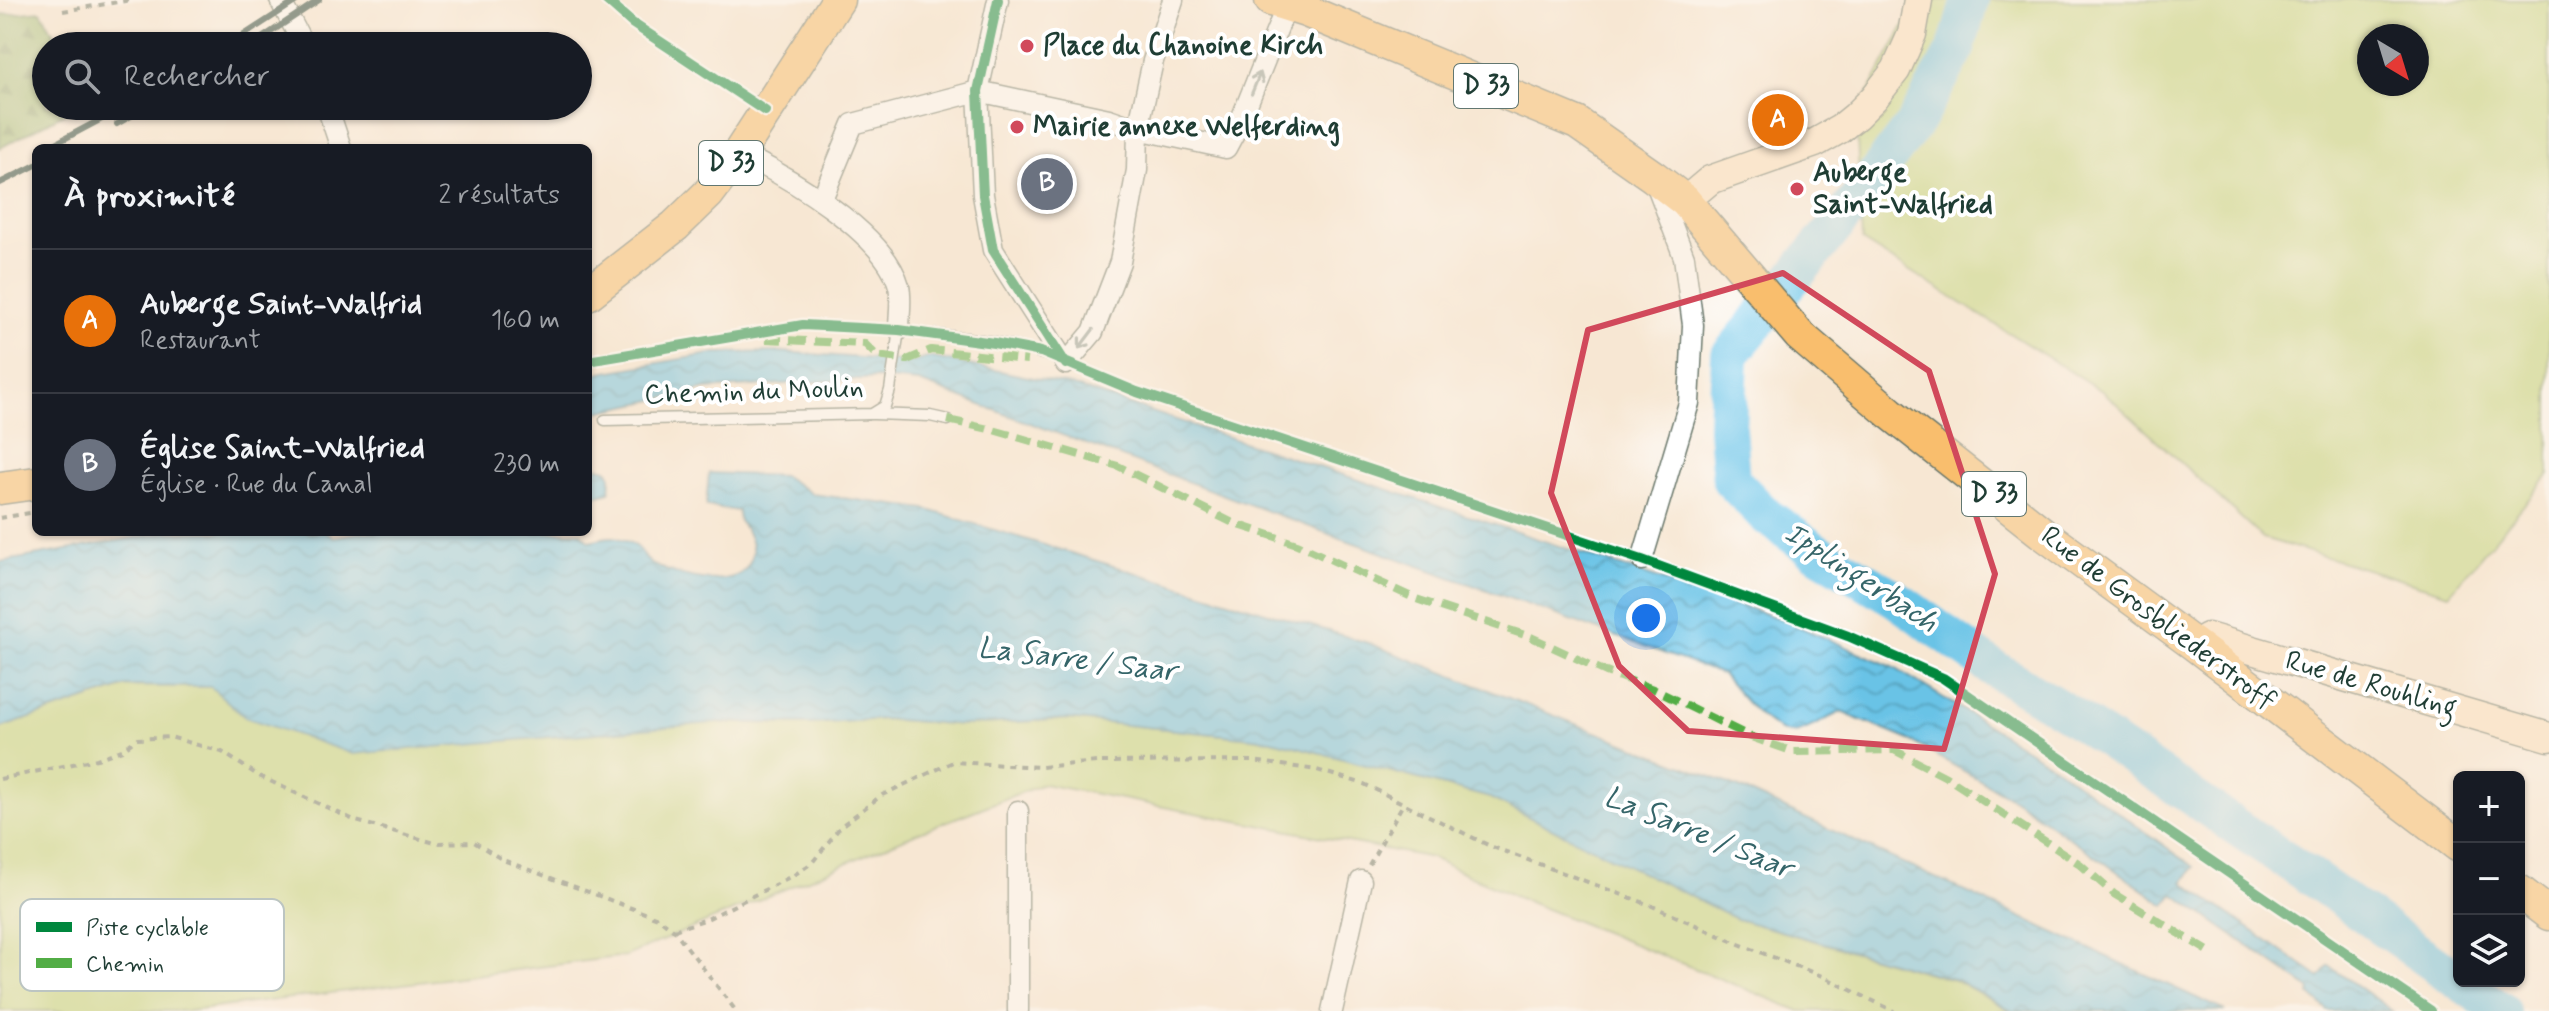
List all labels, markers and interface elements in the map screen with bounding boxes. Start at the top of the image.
north arrow [2357,24,2429,96]
place label: Place du Chanoine Kirch [1043,28,1323,65]
search box [32,32,592,120]
marker: Place du Chanoine Kirch [1018,37,1036,55]
icon: search [60,54,104,98]
text: Rechercher [124,57,270,96]
road number: D 33 [1454,64,1518,108]
one-way arrow [1249,71,1264,96]
pin: A [1752,90,1804,150]
place label: Mairie annexe Welferding [1033,109,1340,147]
marker: Mairie annexe Welferding [1008,118,1026,136]
road number: D 33 [699,141,763,185]
pin: B [1021,154,1073,214]
place label: Auberge Saint-Walfried [1813,155,1993,224]
text: À proximité [64,174,235,219]
text: 2 résultats [438,179,560,213]
marker: Auberge Saint-Walfried [1788,180,1806,198]
text: Auberge Saint-Walfrid [140,285,422,324]
text: A [81,304,99,338]
text: 160 m [491,304,560,338]
text: Restaurant [140,324,261,358]
one-way arrow [1078,328,1095,349]
street label: Chemin du Moulin [644,370,864,414]
text: Église Saint-Walfried [140,429,425,468]
text: B [82,448,98,482]
text: 230 m [493,448,560,482]
text: Église · Rue du Canal [140,468,373,502]
road number: D 33 [1962,472,2026,516]
water label: Ipplingerbach [1775,514,1945,645]
street label: Rue de Grosbliederstroff [2033,518,2283,720]
your location [1626,598,1666,638]
water label: La Sarre / Saar [976,629,1182,692]
street label: Rue de Rouhling [2280,643,2461,730]
map controls [2453,771,2525,987]
button: + [2453,771,2525,843]
water label: La Sarre / Saar [1598,778,1801,890]
button: − [2453,843,2525,915]
legend [20,899,284,991]
text: Piste cyclable [86,915,209,943]
button: layers [2453,915,2525,987]
text: Chemin [86,951,164,979]

